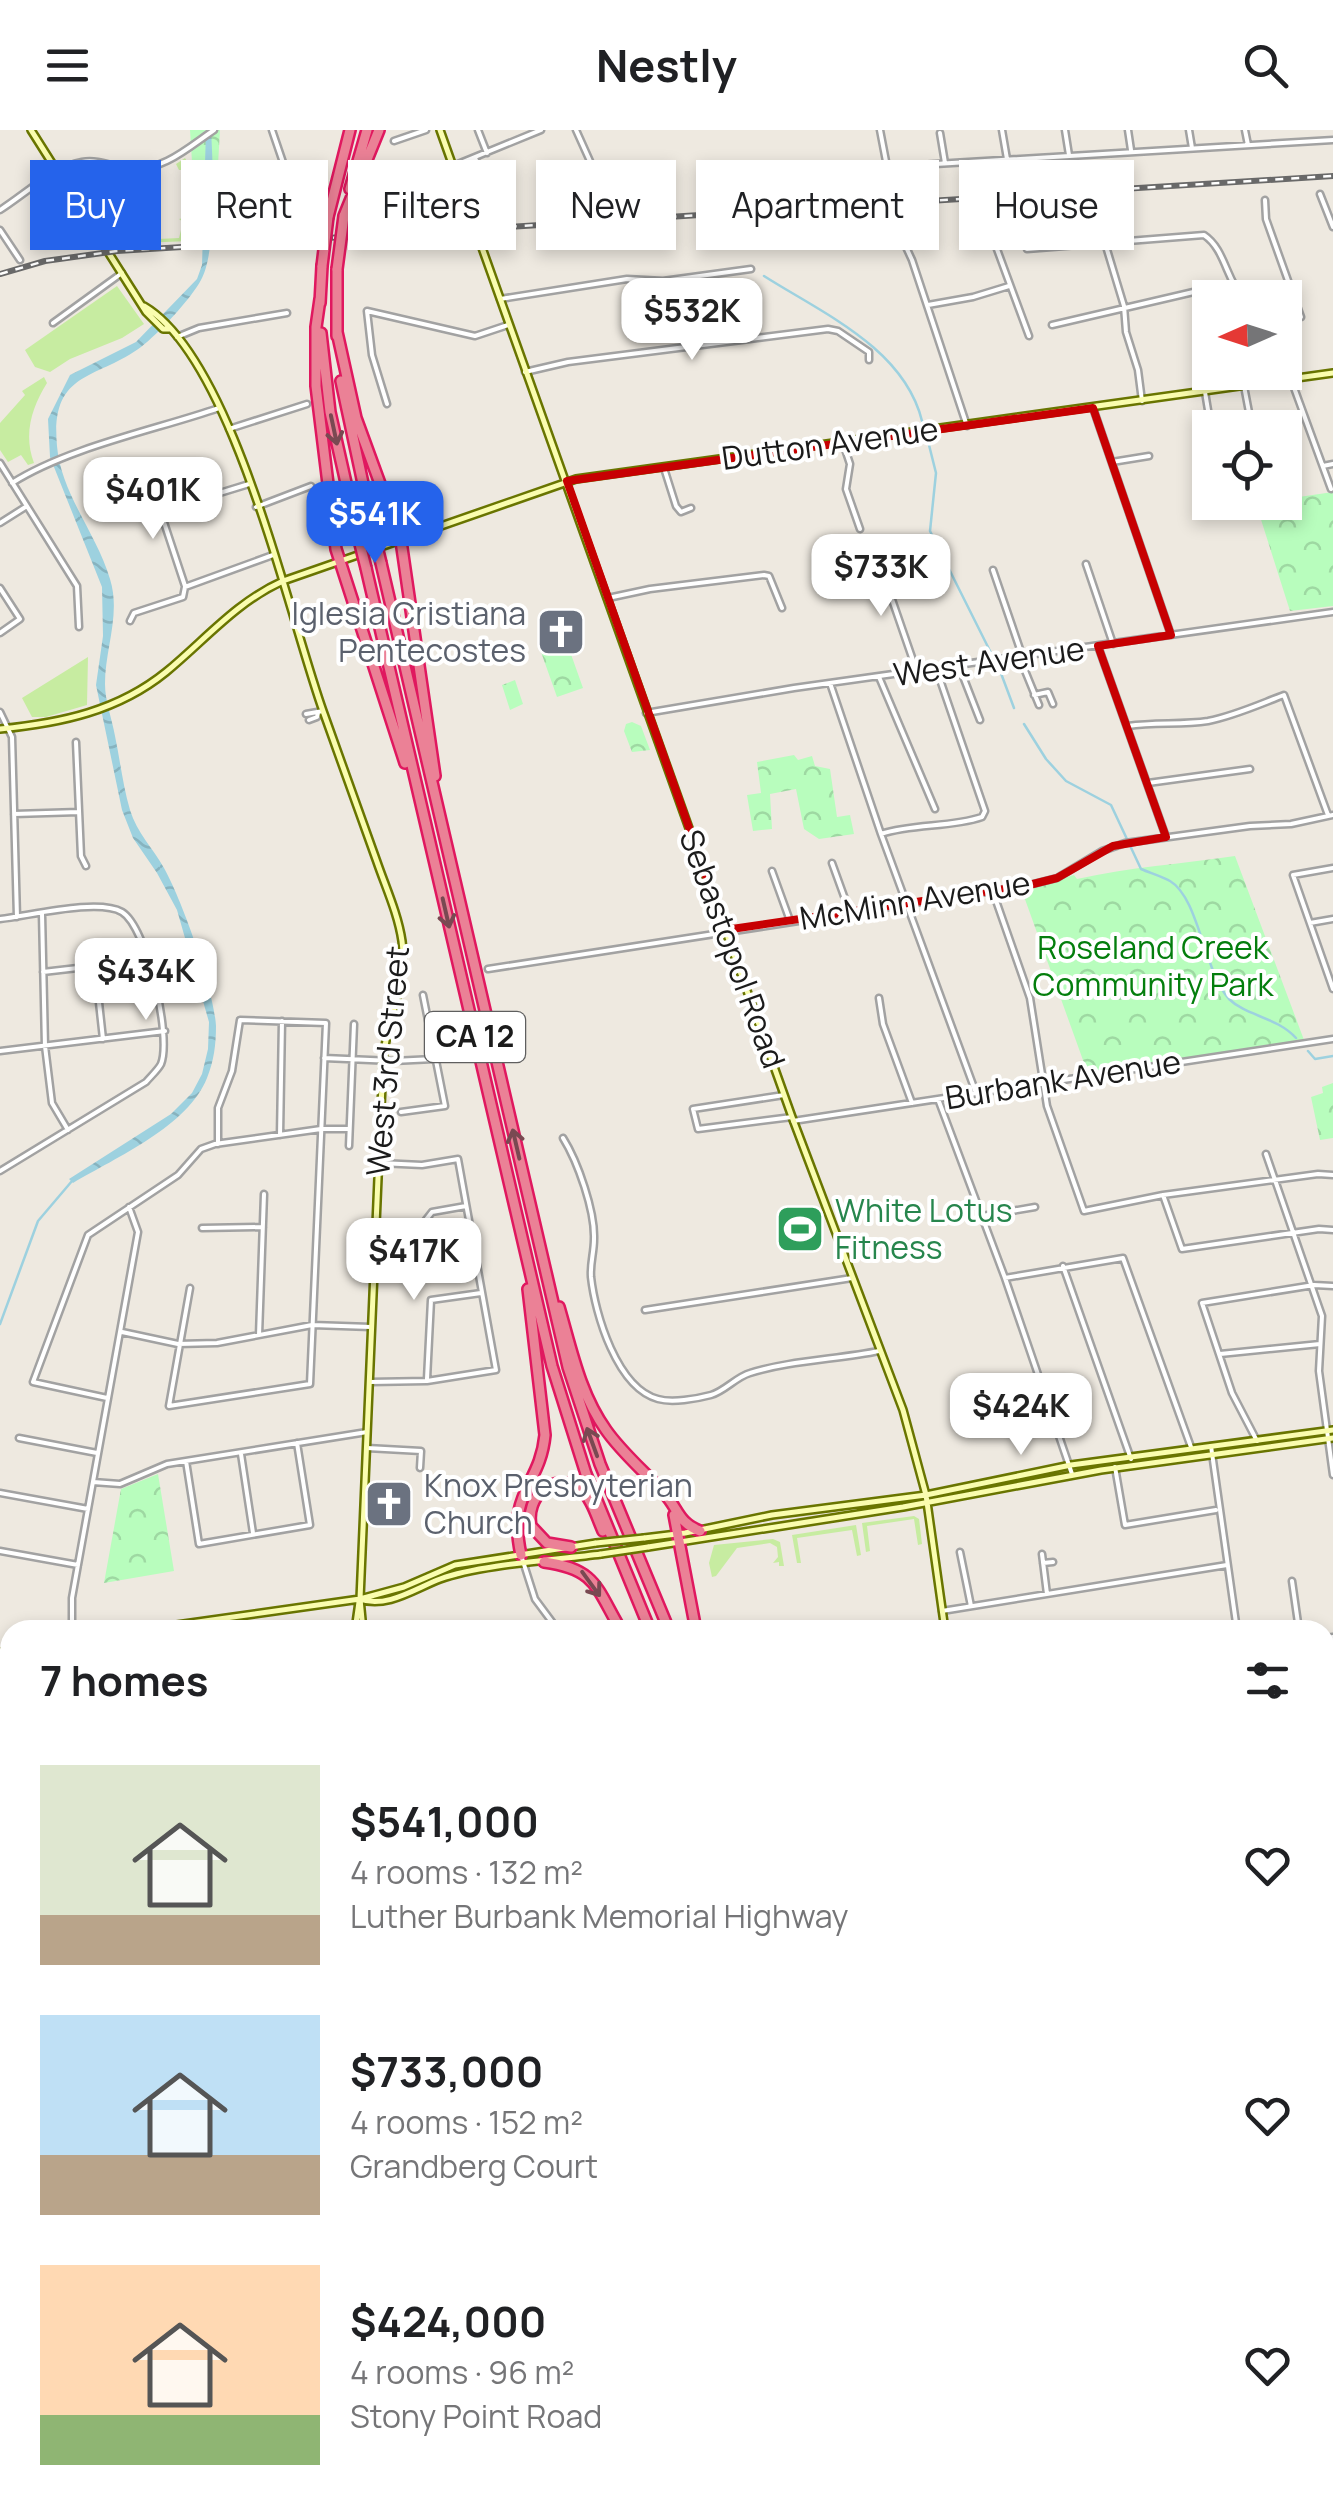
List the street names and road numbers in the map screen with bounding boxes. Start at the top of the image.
street label: Dutton Avenue [719,406,941,480]
street label: West Avenue [891,626,1087,696]
street label: Sebastopol Road [669,823,796,1074]
street label: McMinn Avenue [796,860,1033,940]
street label: West 3rd Street [355,944,419,1178]
road number: CA 12 [425,1012,525,1062]
street label: Burbank Avenue [942,1039,1184,1119]

